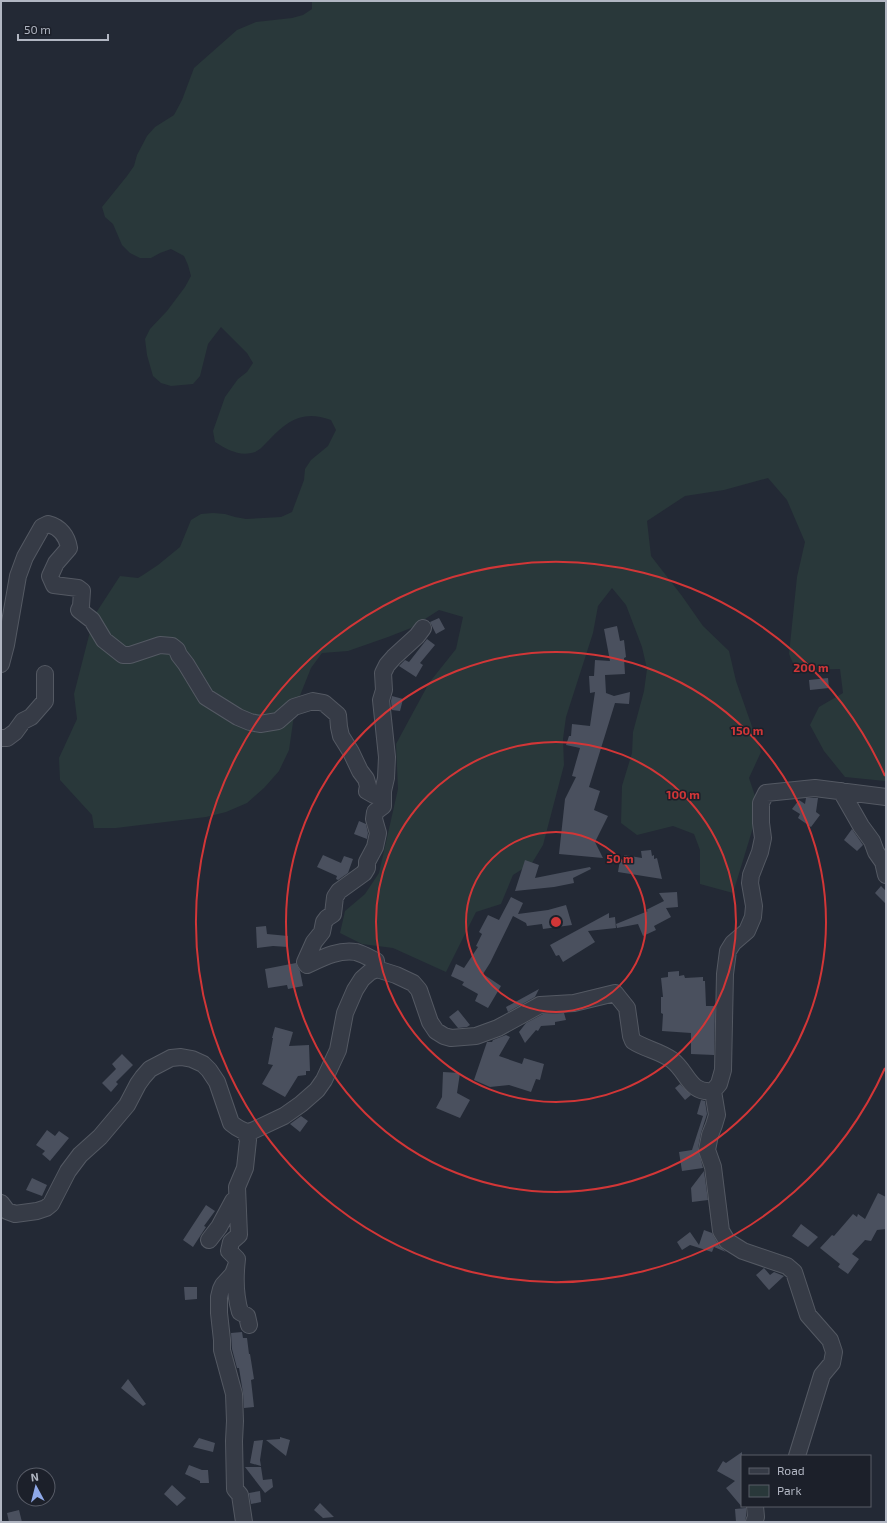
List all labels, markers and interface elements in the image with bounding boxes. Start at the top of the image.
scale bar [18,16,108,42]
text: 50 m [24,22,51,36]
text: 200 m [793,660,829,674]
text: 150 m [731,723,763,737]
text: 100 m [666,787,700,801]
text: 50 m [606,851,634,865]
centre of rings [549,915,563,929]
legend [741,1455,871,1507]
text: Road [777,1463,805,1477]
north arrow [16,1467,56,1507]
text: N [30,1470,40,1484]
text: Park [777,1483,802,1497]

